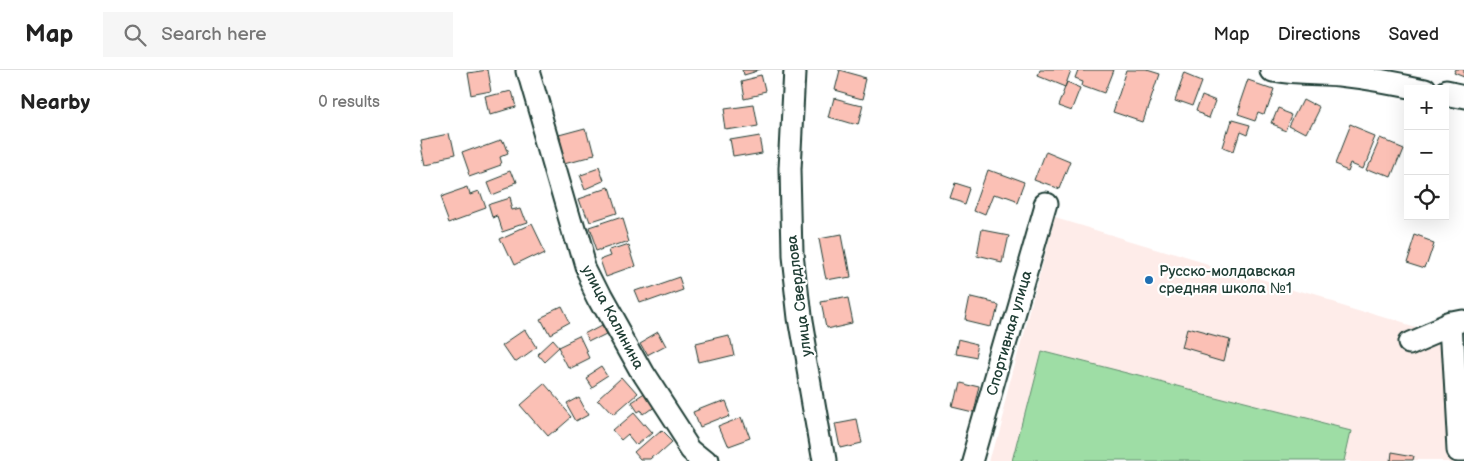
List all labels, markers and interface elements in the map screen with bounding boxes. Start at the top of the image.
search box [103,12,453,57]
text: Map [25,20,73,49]
icon: search [121,21,149,49]
text: Search here [161,23,267,46]
text: Map [1214,24,1250,45]
text: Directions [1278,24,1360,45]
text: Saved [1388,24,1439,45]
map controls [1404,85,1449,220]
button: + [1404,85,1449,130]
text: Nearby [20,90,90,115]
text: 0 results [318,93,380,112]
button: − [1404,130,1449,175]
button: locate [1404,175,1449,220]
street label: улица Свердлова [783,234,816,358]
street label: улица Калинина [577,262,648,373]
place label: Русско-молдавская средняя школа №1 [1159,262,1295,298]
street label: Спортивная улица [983,268,1036,398]
marker: Русско-молдавская средняя школа №1 [1143,274,1155,286]

